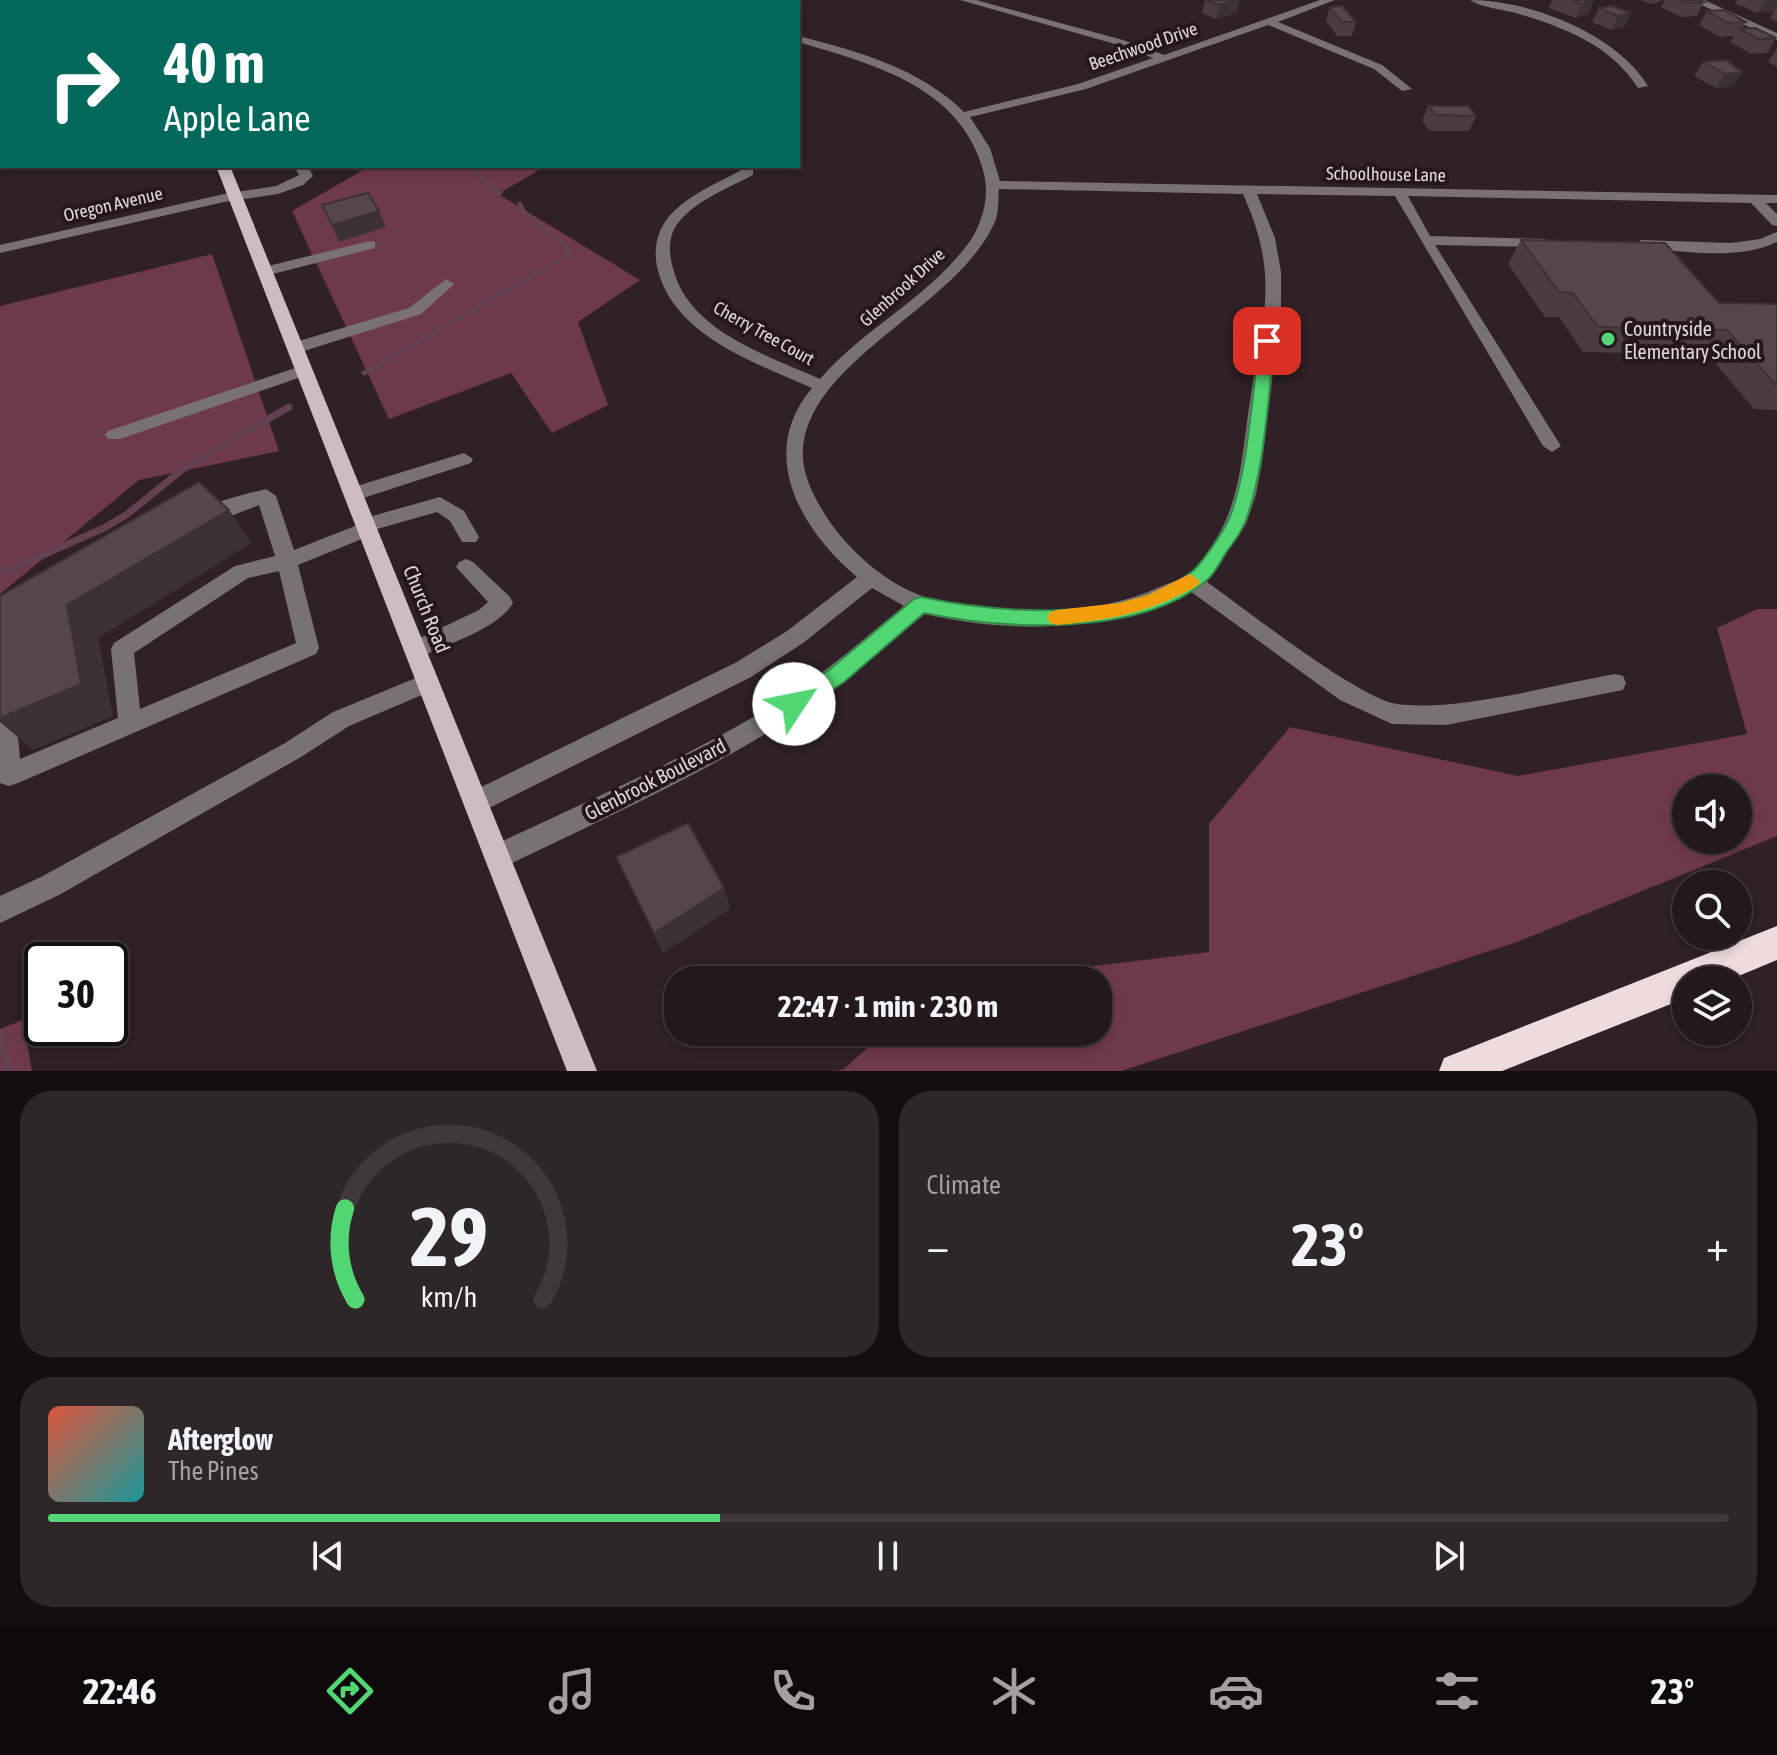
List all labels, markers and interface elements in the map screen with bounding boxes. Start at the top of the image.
street label: Beechwood Drive [1086,18,1200,74]
text: 40 m [164,31,265,95]
icon: right [32,32,136,136]
text: Apple Lane [164,97,311,139]
street label: Schoolhouse Lane [1326,162,1446,186]
street label: Oregon Avenue [62,182,164,226]
street label: Glenbrook Drive [855,243,949,331]
street label: Cherry Tree Court [710,297,818,369]
pin [1233,307,1301,375]
place label: Countryside Elementary School [1624,317,1762,363]
icon: arrive [1245,319,1289,363]
marker: Countryside Elementary School [1599,330,1617,348]
street label: Church Road [399,562,455,656]
position arrow [752,662,836,746]
street label: Glenbrook Boulevard [581,733,729,825]
map controls [1672,774,1752,1046]
button: sound [1672,774,1752,854]
button: search [1672,870,1752,950]
speed limit sign: 30 [24,942,128,1046]
button: layers [1672,966,1752,1046]
text: 22:47 · 1 min · 230 m [778,989,998,1023]
text: Climate [927,1170,1001,1200]
text: 29 [410,1188,488,1284]
text: 23° [1291,1210,1364,1279]
text: − [927,1220,949,1270]
text: + [1706,1220,1729,1270]
text: km/h [421,1280,478,1313]
text: Afterglow [168,1422,273,1456]
text: The Pines [168,1456,259,1486]
icon: previous [306,1534,350,1578]
icon: pause [866,1534,910,1578]
icon: next [1427,1534,1471,1578]
icon: directions [322,1663,378,1719]
icon: music [544,1663,600,1719]
icon: phone [765,1663,821,1719]
icon: climate [986,1663,1042,1719]
icon: car [1208,1663,1264,1719]
icon: filters [1429,1663,1485,1719]
text: 22:46 [83,1670,157,1712]
text: 23° [1651,1670,1694,1712]

